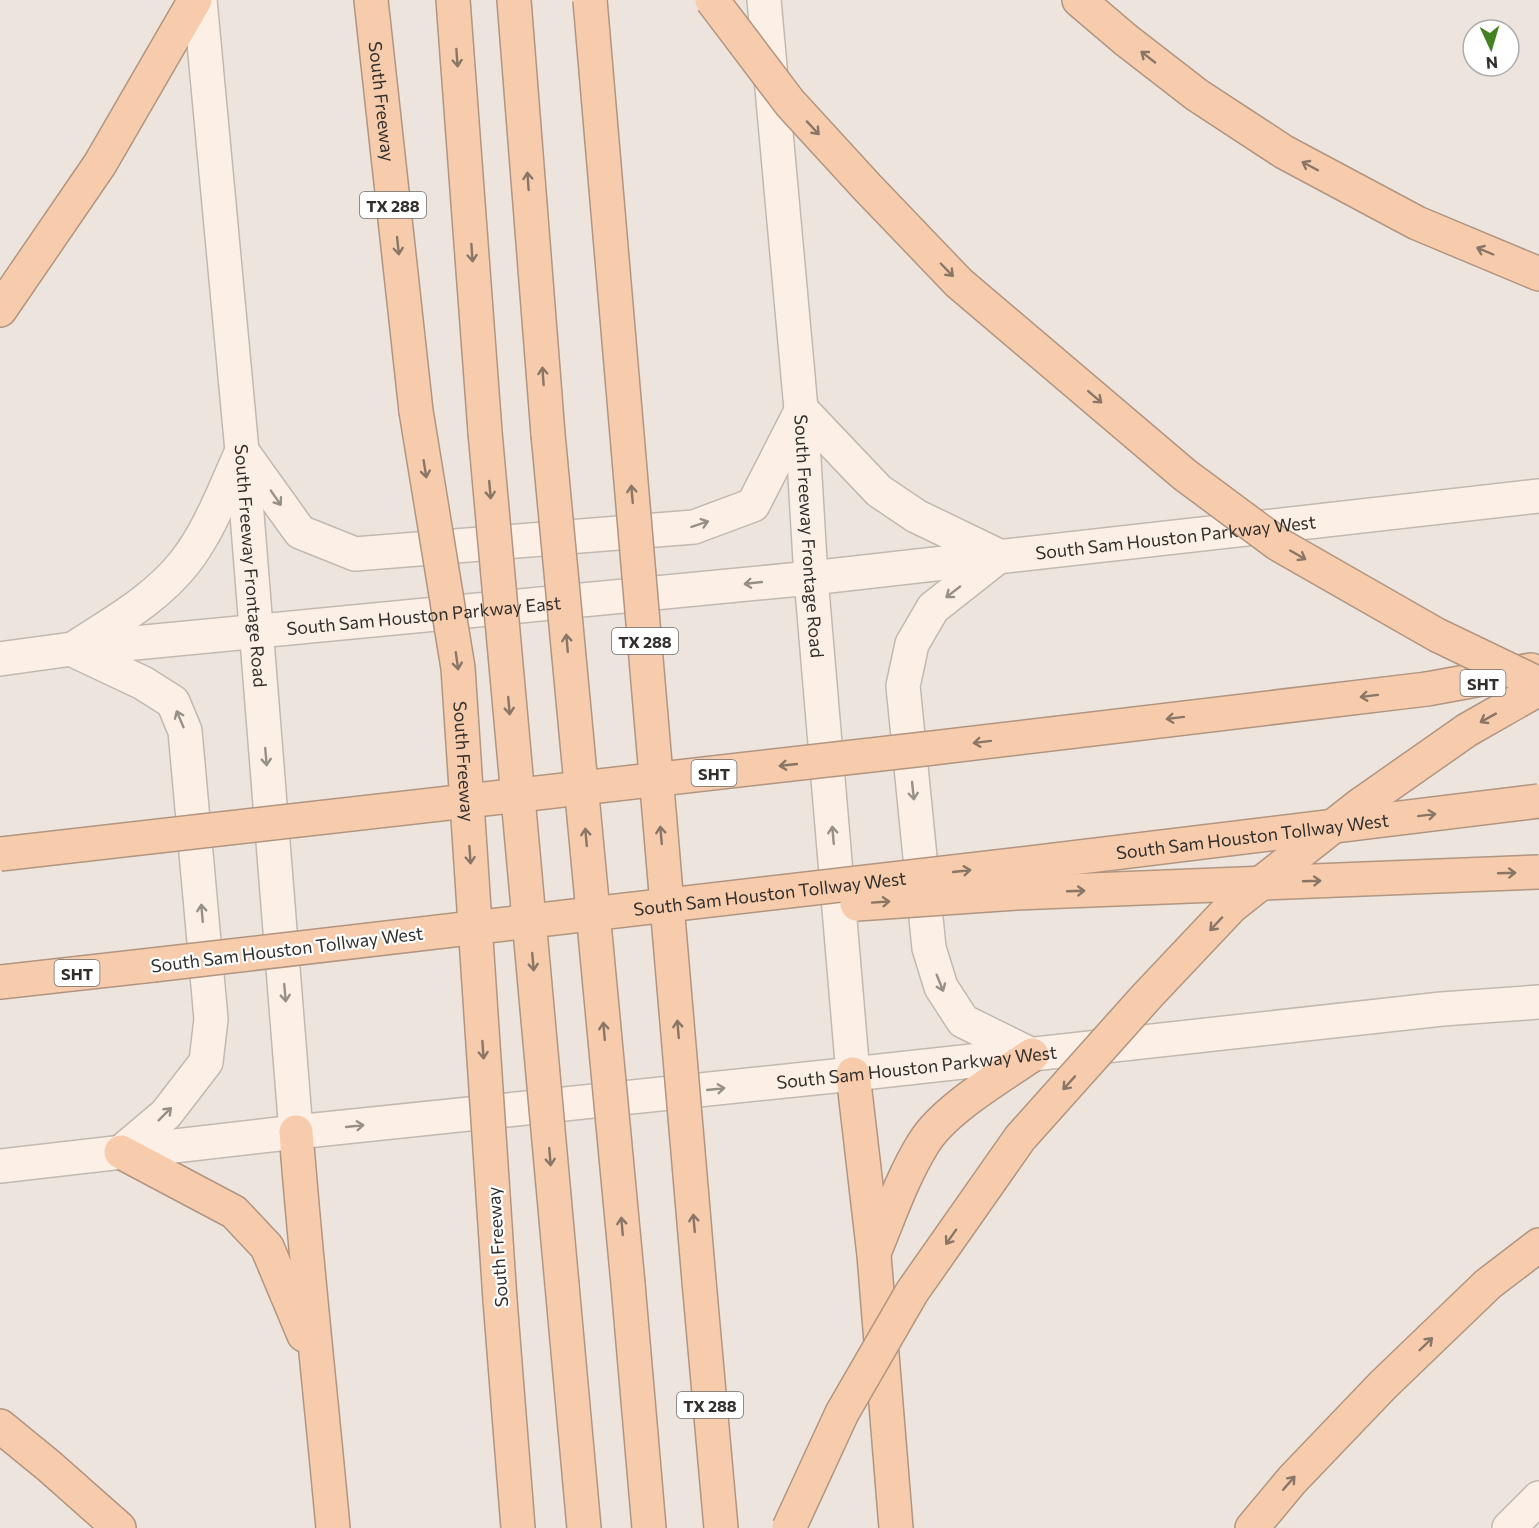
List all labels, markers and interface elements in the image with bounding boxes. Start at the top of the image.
north arrow [1461,18,1521,78]
street label: South Freeway [365,40,400,163]
one-way arrow [452,48,463,68]
one-way arrow [1141,51,1157,64]
text: N [1485,54,1499,73]
one-way arrow [806,120,820,135]
one-way arrow [1302,160,1319,172]
one-way arrow [522,172,533,192]
road number: TX 288 [360,192,426,218]
one-way arrow [392,236,403,255]
one-way arrow [466,242,477,262]
one-way arrow [1476,245,1495,256]
one-way arrow [940,262,954,277]
one-way arrow [537,366,548,386]
one-way arrow [1087,390,1102,404]
street label: South Freeway Frontage Road [790,414,829,659]
street label: South Freeway Frontage Road [230,443,272,688]
one-way arrow [420,458,431,478]
one-way arrow [485,480,496,500]
one-way arrow [626,484,637,504]
one-way arrow [270,490,282,506]
street label: South Sam Houston Parkway West [1034,510,1317,564]
one-way arrow [690,518,709,529]
one-way arrow [1289,549,1306,561]
one-way arrow [744,578,764,589]
one-way arrow [946,585,962,598]
street label: South Sam Houston Parkway East [285,591,562,639]
road number: TX 288 [612,628,678,654]
one-way arrow [561,634,572,654]
one-way arrow [451,651,462,670]
road number: SHT [1460,670,1506,696]
one-way arrow [1360,691,1380,702]
one-way arrow [504,695,515,715]
street label: South Freeway [449,700,479,823]
one-way arrow [174,711,185,729]
one-way arrow [1480,712,1497,724]
one-way arrow [1166,713,1186,724]
one-way arrow [972,737,992,748]
one-way arrow [261,746,272,766]
road number: SHT [692,760,736,786]
one-way arrow [779,760,799,771]
one-way arrow [908,780,919,800]
street label: South Sam Houston Tollway West [1115,808,1390,863]
one-way arrow [1417,809,1436,820]
one-way arrow [655,825,666,845]
one-way arrow [827,826,838,846]
one-way arrow [580,828,591,848]
one-way arrow [465,845,476,865]
one-way arrow [952,865,972,876]
street label: South Sam Houston Tollway West [632,867,907,920]
one-way arrow [1497,867,1517,878]
one-way arrow [1302,875,1322,886]
one-way arrow [1065,885,1085,896]
one-way arrow [871,896,891,907]
one-way arrow [196,903,207,923]
one-way arrow [1208,916,1223,931]
street label: South Sam Houston Tollway West [150,921,424,977]
one-way arrow [528,952,539,972]
road number: SHT [54,960,100,986]
one-way arrow [935,973,946,991]
one-way arrow [280,982,291,1002]
one-way arrow [672,1019,683,1039]
one-way arrow [598,1022,609,1042]
one-way arrow [478,1040,489,1060]
street label: South Sam Houston Parkway West [775,1041,1058,1093]
one-way arrow [1062,1075,1076,1090]
one-way arrow [705,1083,725,1094]
one-way arrow [158,1106,172,1121]
one-way arrow [344,1120,364,1131]
one-way arrow [545,1146,556,1166]
street label: South Freeway [482,1186,512,1308]
one-way arrow [688,1214,699,1234]
one-way arrow [616,1216,627,1236]
one-way arrow [945,1228,957,1245]
one-way arrow [1418,1337,1433,1351]
road number: TX 288 [677,1392,743,1418]
one-way arrow [1283,1475,1296,1491]

